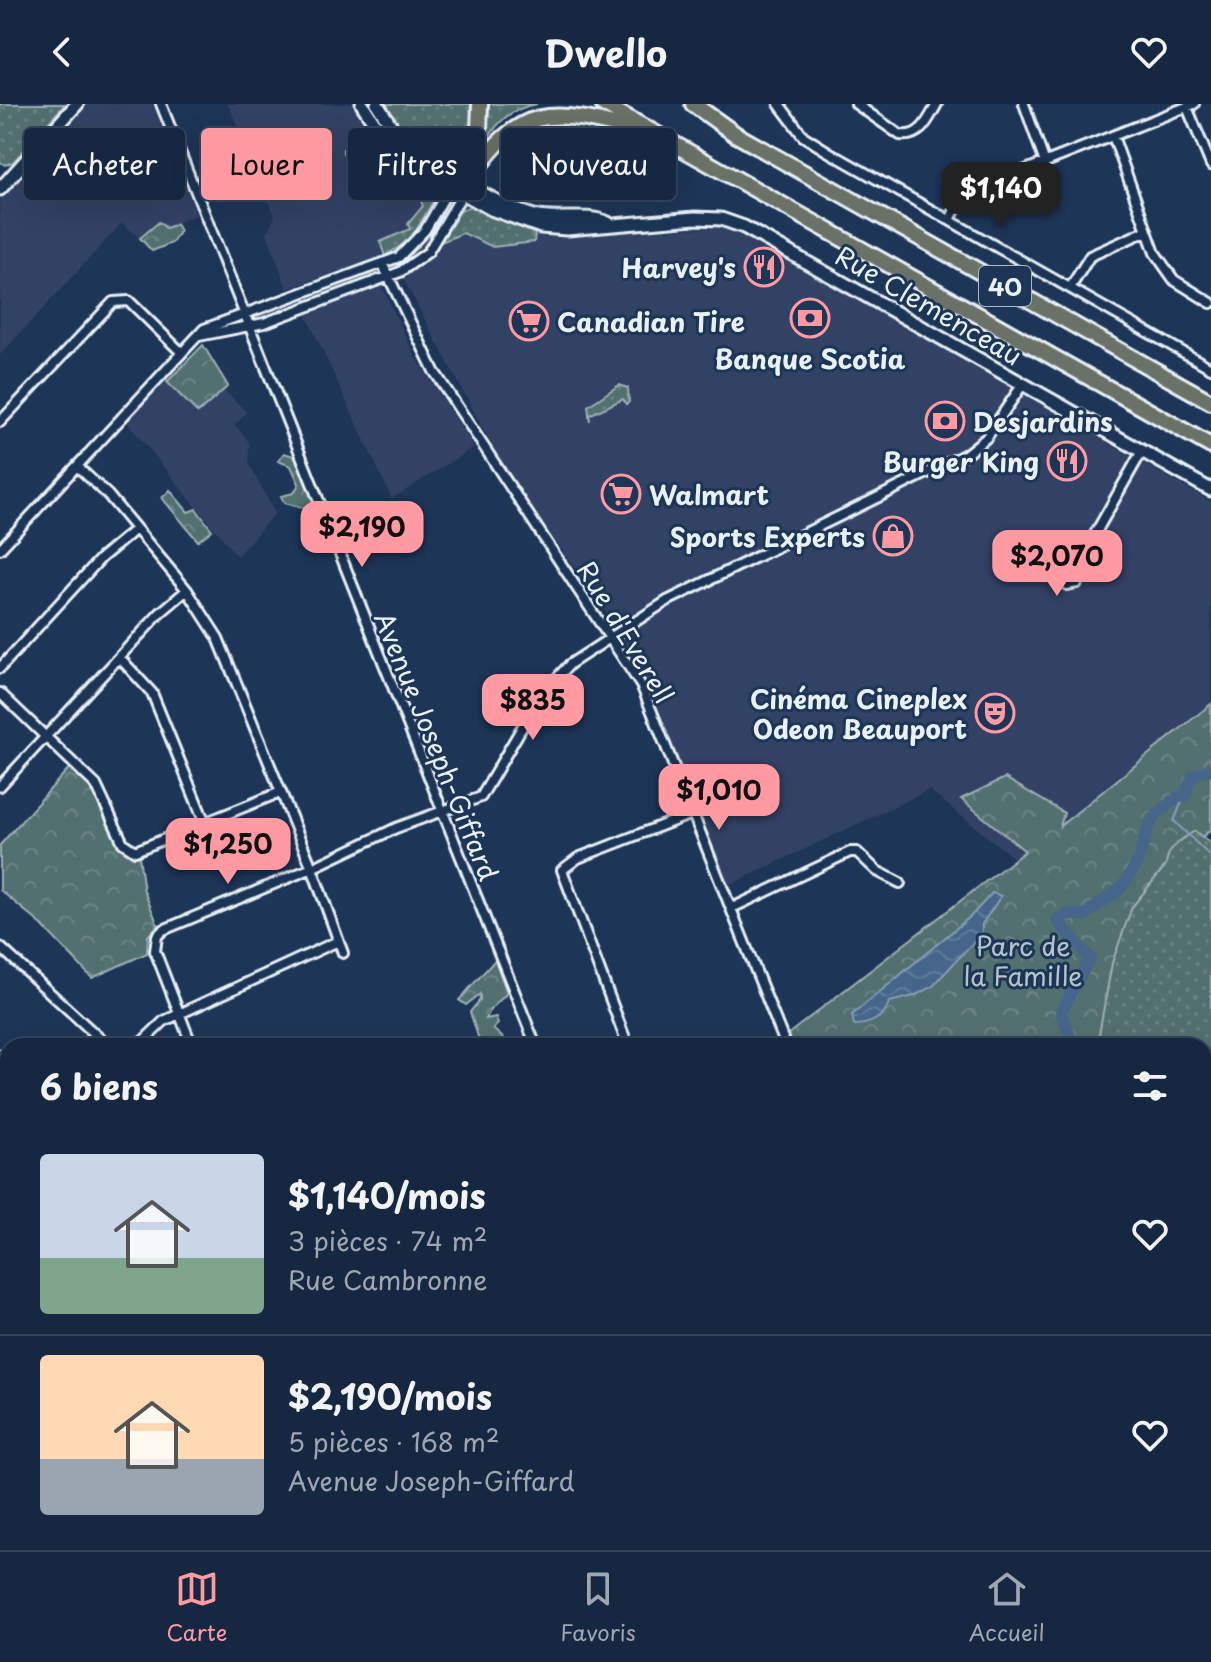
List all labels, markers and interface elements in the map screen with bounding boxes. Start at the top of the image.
text: Dwello [544,25,667,79]
icon: back [40,30,84,74]
icon: heart [1127,30,1171,74]
chip: Acheter [24,128,185,200]
chip: Louer [201,128,332,200]
chip: Filtres [348,128,485,200]
chip: Nouveau [501,128,676,200]
pin: $1,140 [936,162,1066,230]
text: $1,140 [960,168,1042,207]
street label: Rue Clemenceau [828,236,1030,374]
restaurant icon: Harvey's [743,246,785,288]
place label: Harvey's [622,248,736,287]
road number: 40 [979,266,1031,306]
bank icon: Banque Scotia [789,297,831,339]
supermarket icon: Canadian Tire [508,300,550,342]
place label: Canadian Tire [557,302,745,341]
place label: Banque Scotia [714,339,906,378]
bank icon: Desjardins [924,400,966,442]
place label: Desjardins [973,402,1113,441]
restaurant icon: Burger King [1046,440,1088,482]
place label: Burger King [883,442,1039,481]
supermarket icon: Walmart [600,473,642,515]
place label: Walmart [649,475,769,514]
pin: $2,190 [297,501,427,569]
text: $2,190 [319,507,405,546]
shop icon: Sports Experts [872,515,914,557]
place label: Sports Experts [670,517,865,556]
pin: $2,070 [992,530,1122,598]
text: $2,070 [1010,536,1104,575]
street label: Rue d'Everell [568,553,684,711]
street label: Avenue Joseph-Giffard [365,606,509,886]
pin: $835 [486,674,580,742]
place label: Cinéma Cineplex Odeon Beauport [750,679,967,748]
text: $835 [500,680,566,719]
theatre icon: Cinéma Cineplex Odeon Beauport [974,692,1016,734]
pin: $1,010 [654,764,784,832]
text: $1,010 [677,770,761,809]
pin: $1,250 [163,818,293,886]
text: $1,250 [184,824,272,863]
park label: Parc de la Famille [964,926,1082,995]
text: 6 biens [40,1060,158,1112]
icon: filters [1128,1064,1172,1108]
text: $1,140/mois [288,1169,486,1221]
icon: home [104,1186,200,1282]
icon: heart [1128,1212,1172,1256]
text: 3 pièces · 74 m² [288,1221,487,1260]
text: Rue Cambronne [288,1260,487,1299]
text: $2,190/mois [288,1370,492,1422]
icon: home [104,1387,200,1483]
icon: heart [1128,1413,1172,1457]
text: 5 pièces · 168 m² [288,1422,499,1461]
text: Avenue Joseph-Giffard [288,1461,575,1500]
tab: Carte [166,1567,227,1648]
tab: Favoris [560,1567,636,1648]
tab: Accueil [969,1567,1045,1648]

